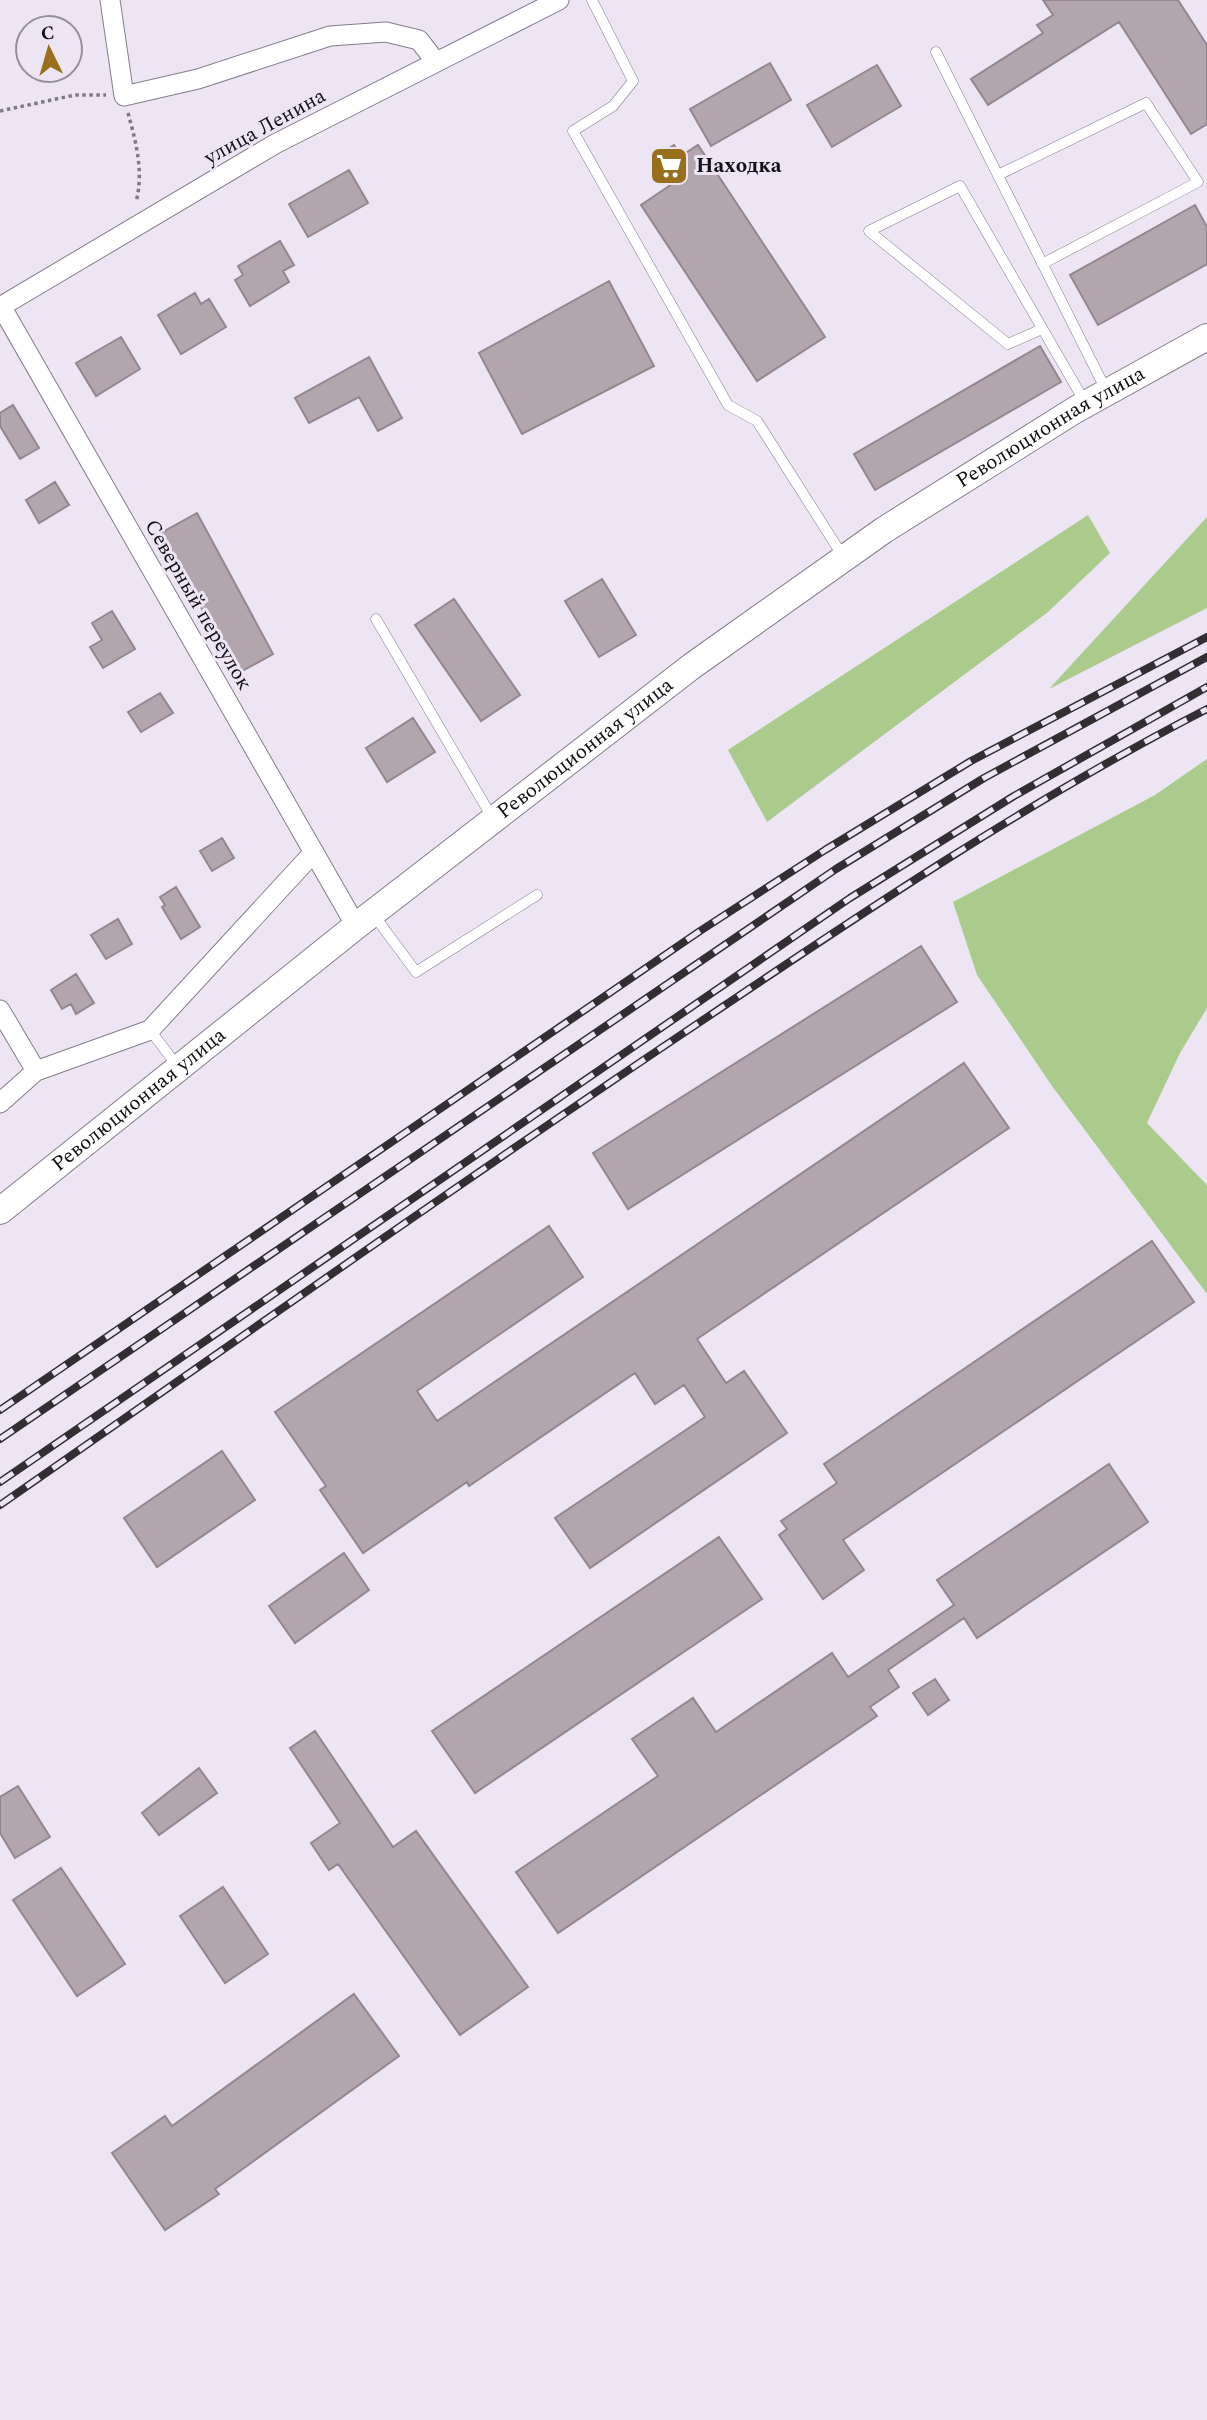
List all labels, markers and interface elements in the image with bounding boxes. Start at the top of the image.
north arrow [14,14,84,84]
text: С [40,19,56,49]
street label: улица Ленина [197,80,332,174]
supermarket icon: Находка [648,145,690,187]
place label: Находка [696,150,782,182]
street label: Революционная улица [950,358,1152,497]
street label: Северный переулок [136,514,260,697]
street label: Революционная улица [490,669,681,827]
street label: Революционная улица [45,1019,234,1180]

